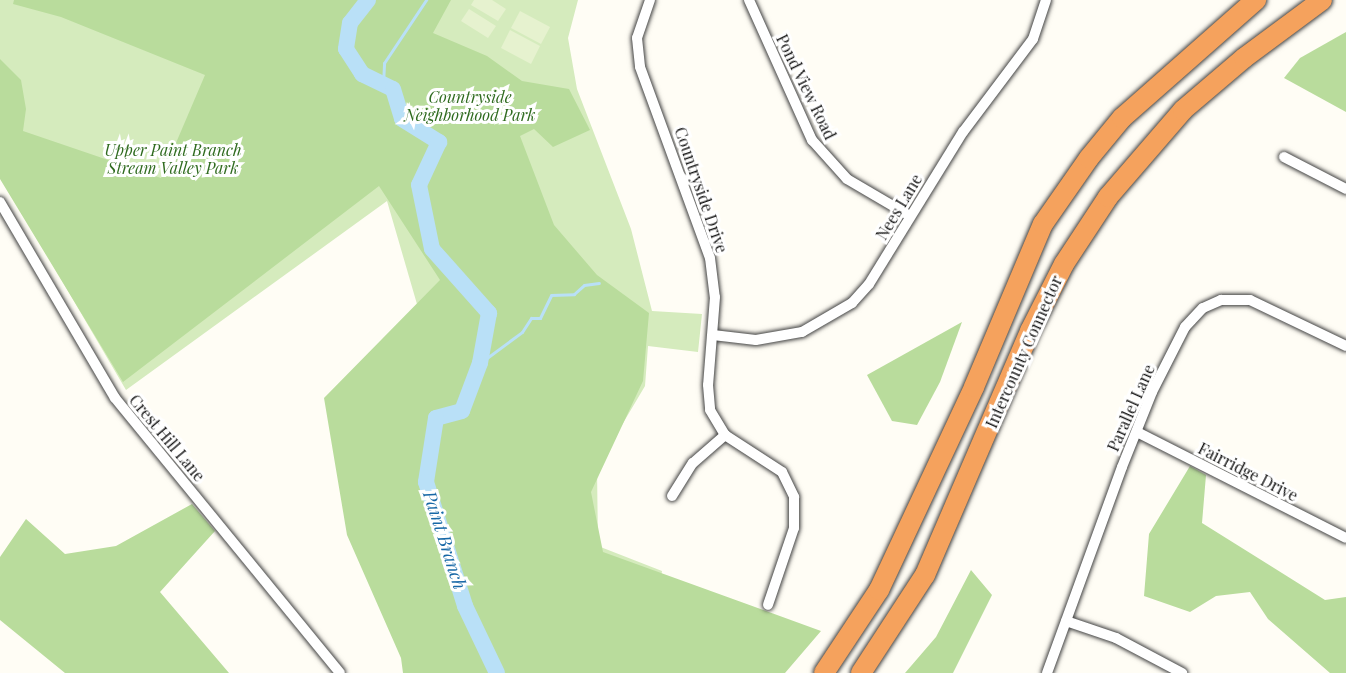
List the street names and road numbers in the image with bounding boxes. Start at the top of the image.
street label: Pond View Road [772,31,840,143]
street label: Countryside Drive [670,125,732,255]
street label: Nees Lane [872,171,926,243]
street label: Intercounty Connector [982,273,1066,431]
street label: Parallel Lane [1103,362,1159,454]
street label: Crest Hill Lane [125,391,209,485]
street label: Fairridge Drive [1195,439,1301,505]

